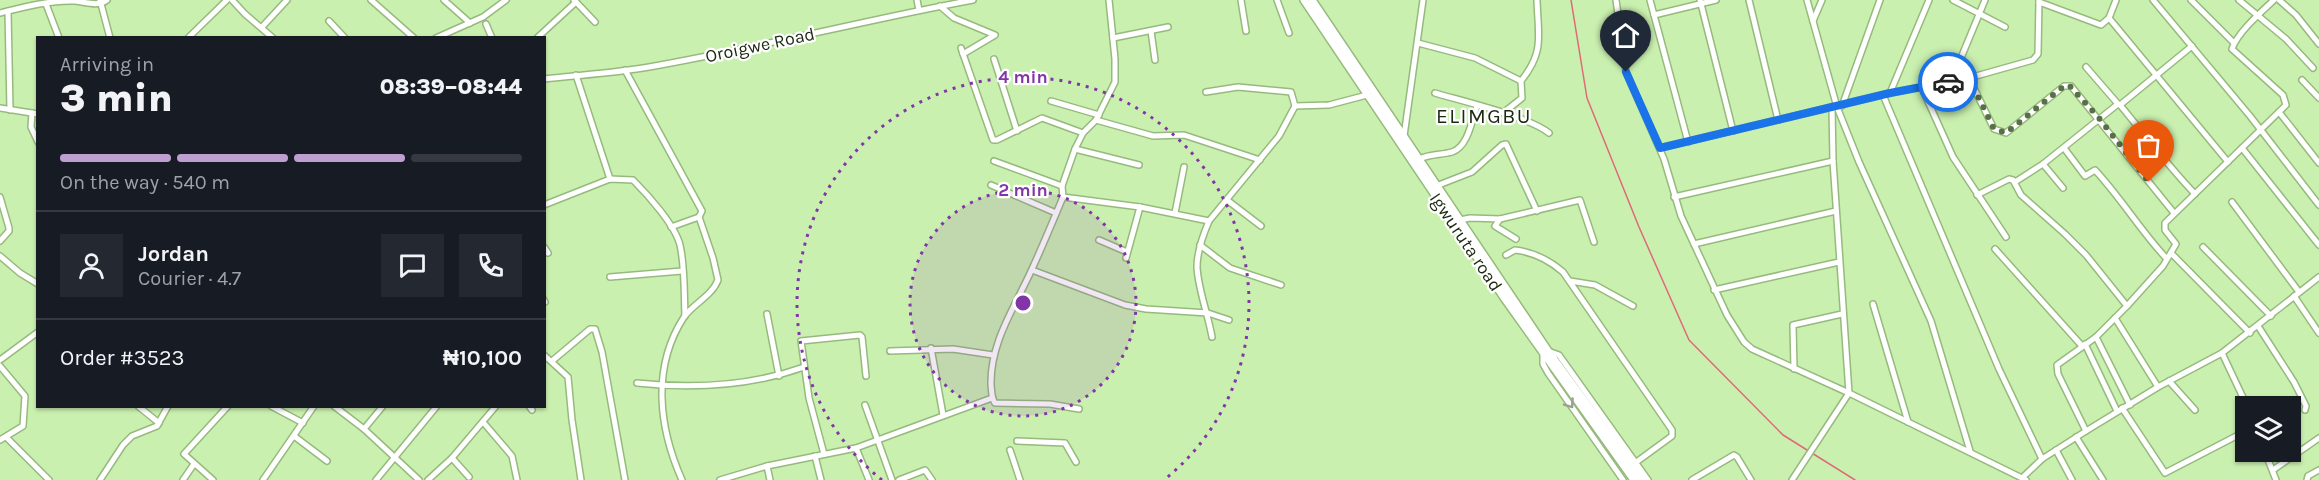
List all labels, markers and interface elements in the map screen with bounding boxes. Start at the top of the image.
pin [1600,10,1651,72]
icon: home [1609,19,1642,52]
street label: Oroigwe Road [703,23,817,67]
courier [1918,52,1978,112]
text: Arriving in [60,53,154,76]
text: 4 min [998,66,1048,88]
icon: car [1932,66,1965,99]
text: 08:39–08:44 [380,74,522,100]
text: 3 min [60,75,173,121]
district label: ELIMGBU [1436,104,1532,128]
pin [2123,120,2174,182]
icon: bag [2132,129,2165,162]
text: On the way · 540 m [60,171,230,194]
text: 2 min [998,179,1048,201]
street label: Igwuruta road [1425,188,1507,296]
button: person [60,234,123,297]
button: chat [381,234,444,297]
button: phone [459,234,522,297]
text: Jordan [138,241,209,267]
text: Courier · 4.7 [138,267,241,290]
centre of rings [1013,293,1033,313]
text: Order #3523 [60,345,185,371]
text: ₦10,100 [443,345,522,371]
map controls [2235,396,2301,462]
button: layers [2235,396,2301,462]
one-way arrow [1563,398,1574,409]

